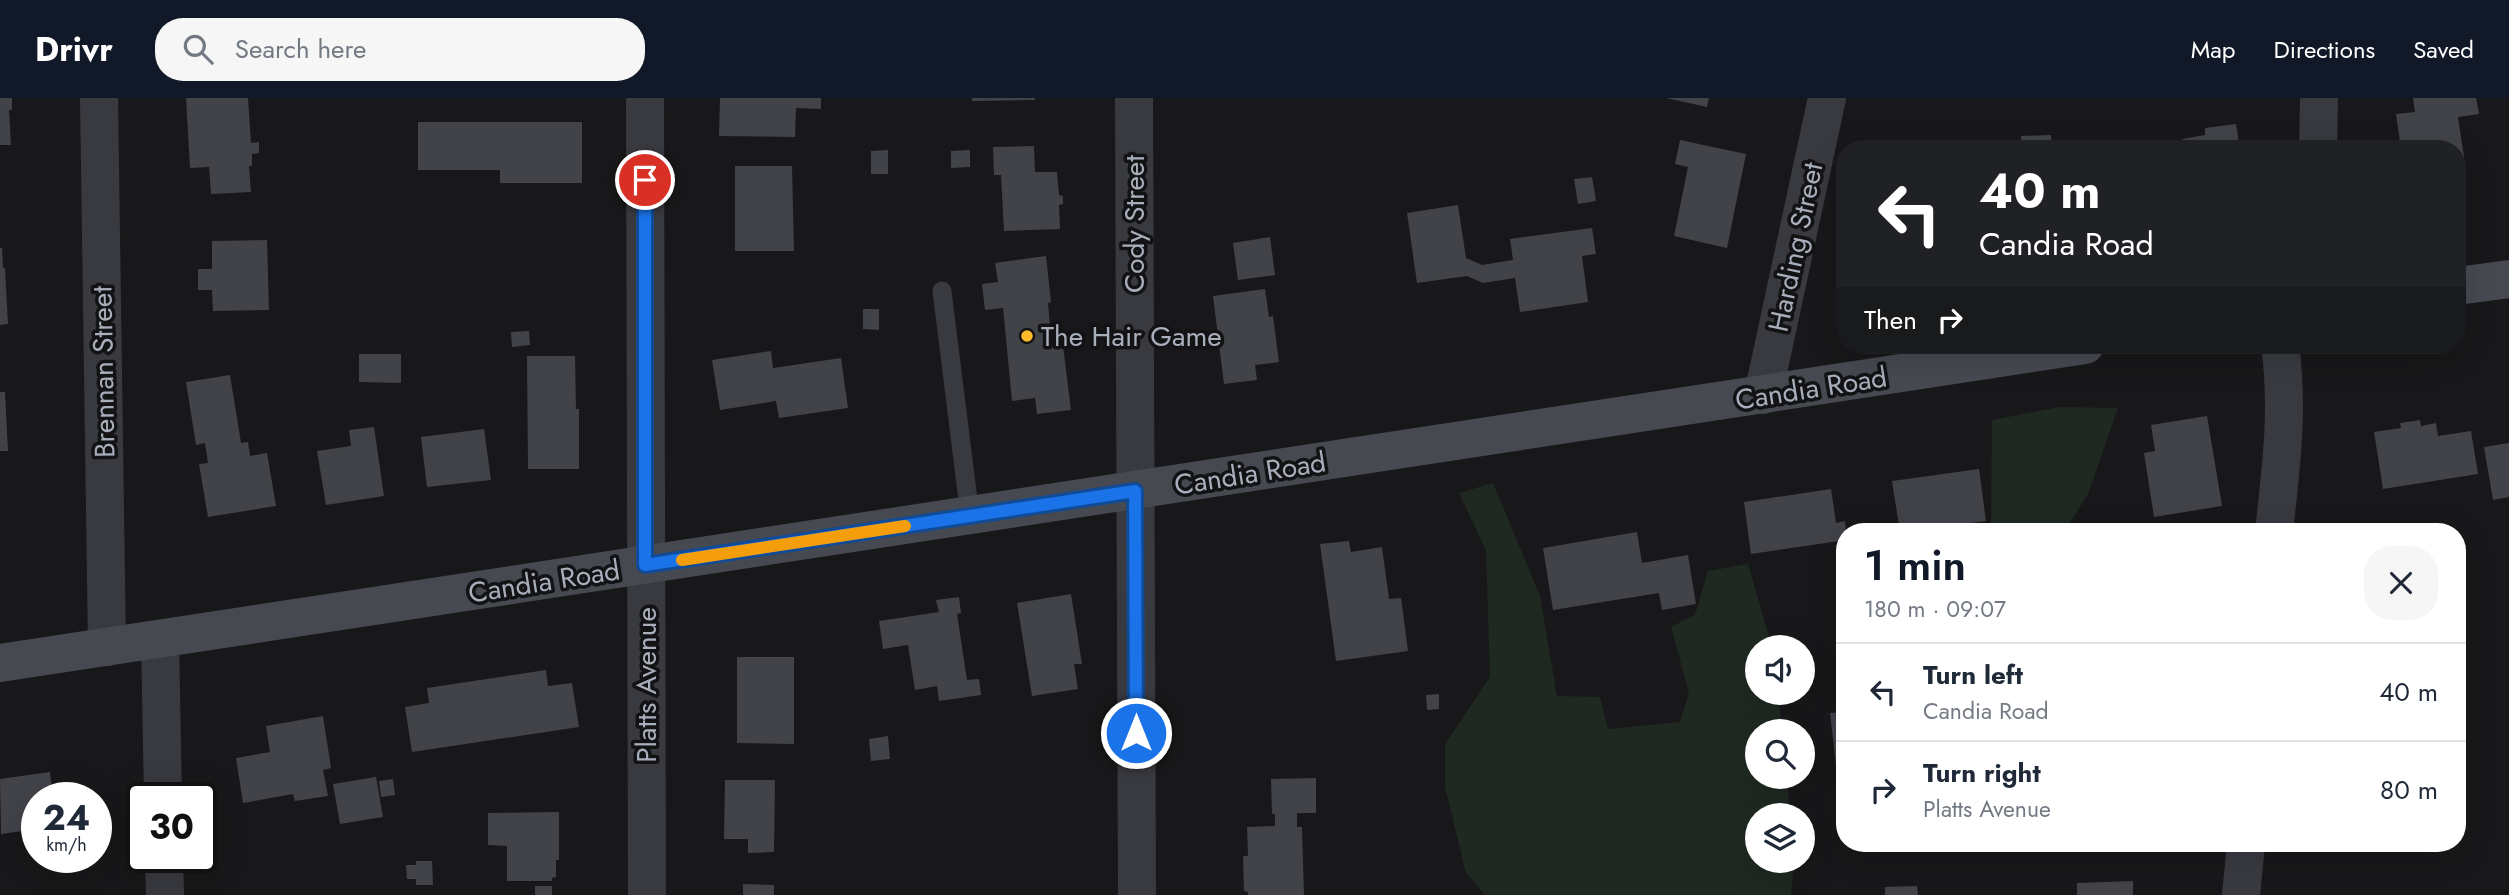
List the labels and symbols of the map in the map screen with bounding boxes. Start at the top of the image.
pin [615,150,675,210]
street label: Cody Street [1114,155,1155,293]
street label: Harding Street [1758,158,1834,336]
street label: Brennan Street [81,285,125,458]
place label: The Hair Game [1041,316,1222,357]
marker: The Hair Game [1019,328,1035,344]
street label: Candia Road [1732,356,1890,421]
street label: Candia Road [1171,441,1329,506]
street label: Candia Road [465,549,623,614]
street label: Platts Avenue [626,607,667,763]
position arrow [1099,696,1173,770]
speed limit sign: 30 [126,782,217,873]

